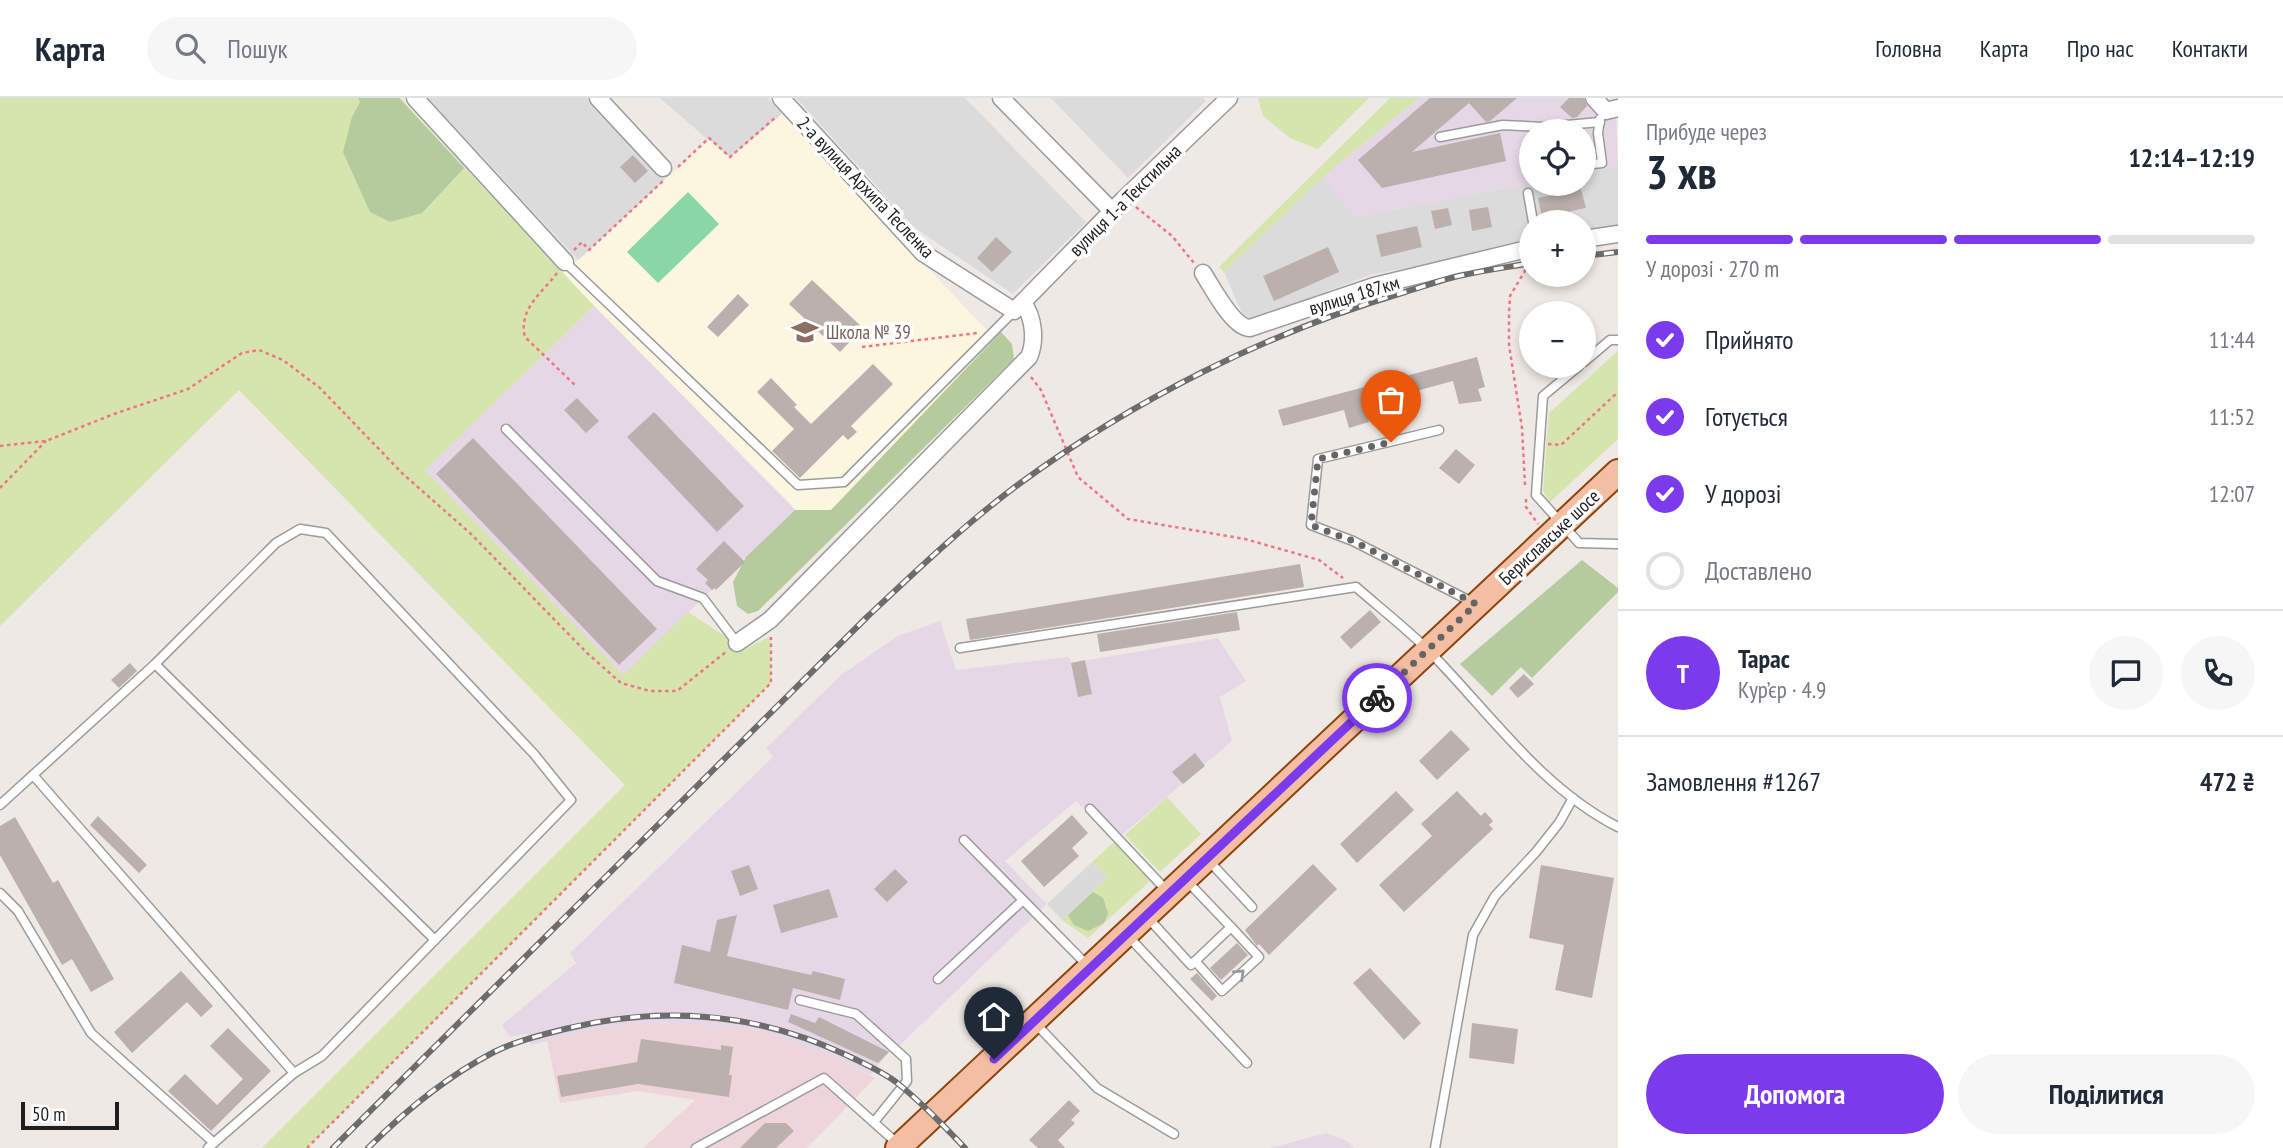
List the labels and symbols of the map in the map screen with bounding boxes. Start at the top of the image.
street label: 2-а вулиця Архипа Тесленка [792,111,940,263]
street label: вулиця 1-а Текстильна [1064,139,1186,261]
street label: вулиця 187км [1306,270,1402,320]
school or university icon: Школа № 39 [790,317,820,347]
place label: Школа № 39 [826,320,911,344]
pin [1361,370,1421,442]
street label: Бериславське шосе [1494,484,1605,590]
courier [1342,663,1412,733]
one-way arrow [1232,969,1245,982]
pin [964,987,1024,1059]
scale bar [21,1099,119,1131]

